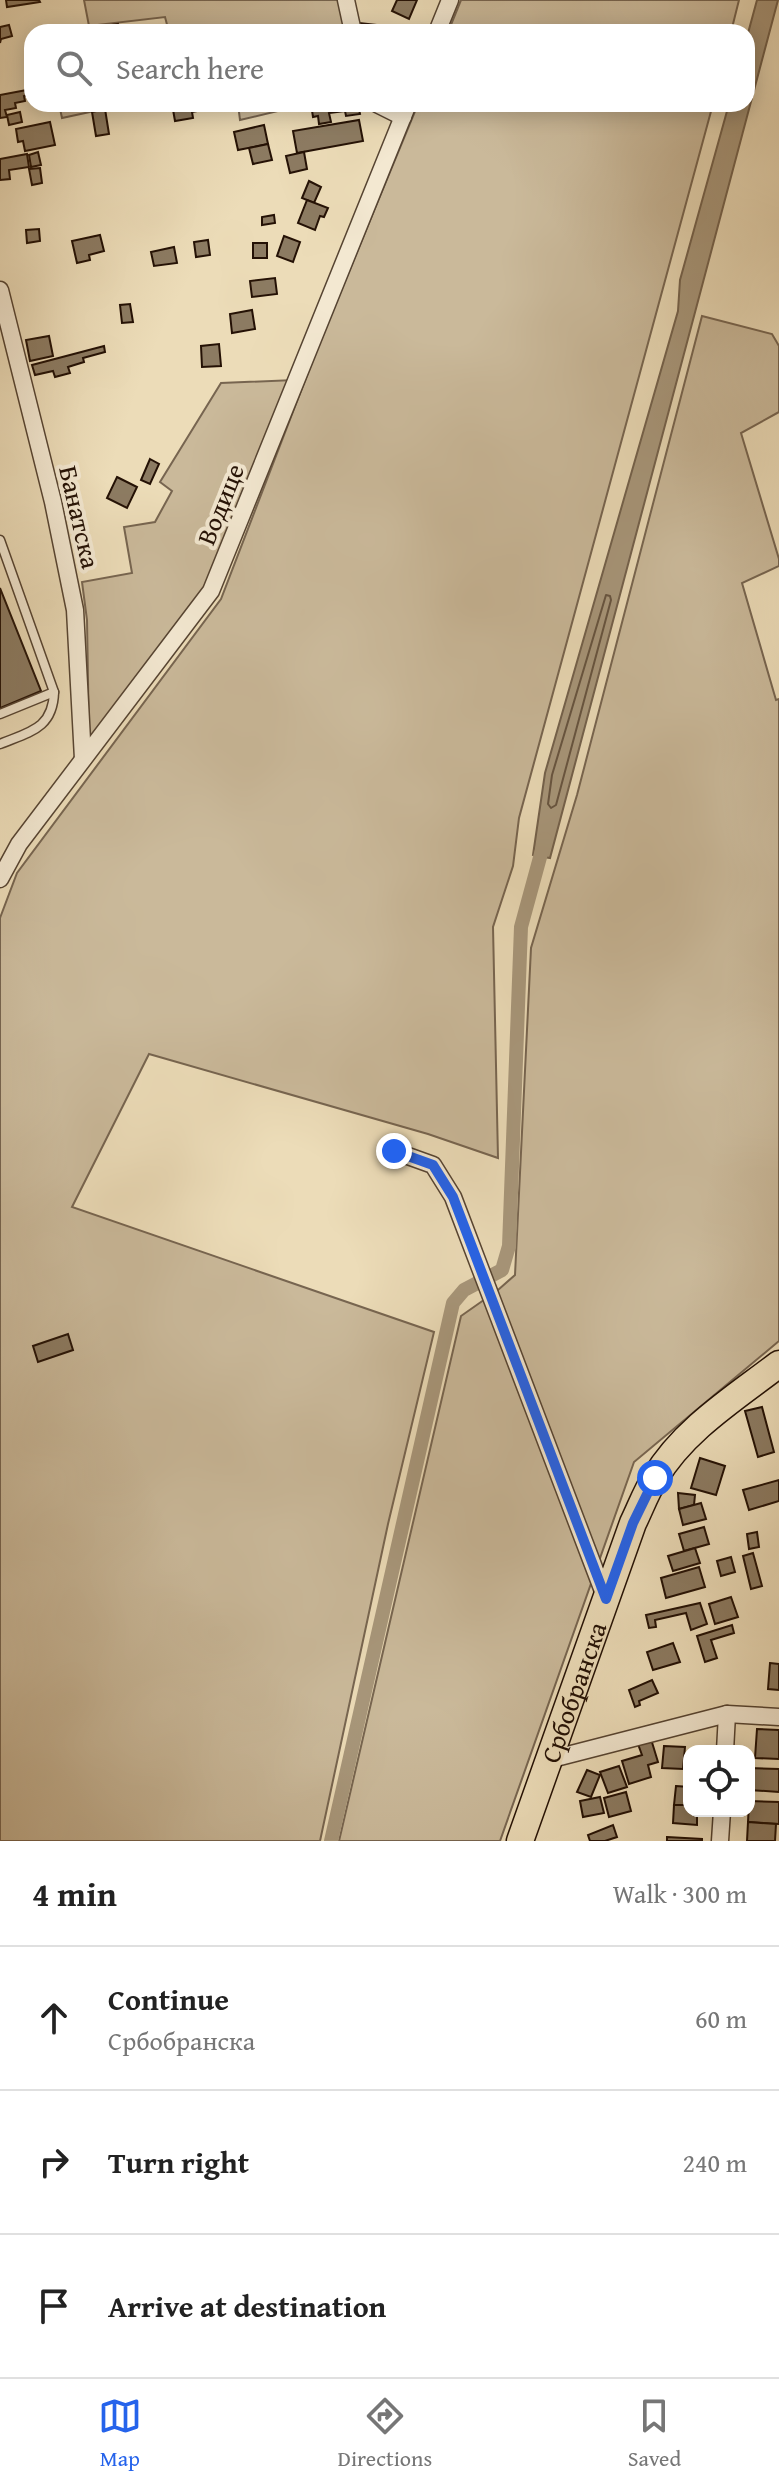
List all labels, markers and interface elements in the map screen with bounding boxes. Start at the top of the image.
search box [24,24,755,112]
icon: search [52,46,96,90]
text: Search here [116,46,264,90]
street label: Водице [186,457,254,551]
street label: Банатска [49,462,111,573]
route end [376,1133,412,1169]
route start [637,1460,673,1496]
street label: Србобранска [530,1616,616,1768]
map controls [683,1745,755,1817]
button: locate [683,1745,755,1817]
text: 4 min [32,1869,117,1918]
text: Walk · 300 m [613,1874,747,1913]
text: Continue [108,1977,229,2021]
icon: ahead [32,1996,76,2040]
text: 60 m [695,1999,747,2038]
text: Србобранска [108,2021,255,2060]
icon: right [32,2140,76,2184]
text: Turn right [108,2140,249,2184]
text: 240 m [682,2143,747,2182]
icon: arrive [32,2284,76,2328]
text: Arrive at destination [108,2284,386,2328]
tab: Map [98,2394,142,2474]
tab: Directions [338,2394,432,2474]
tab: Saved [628,2394,681,2474]

